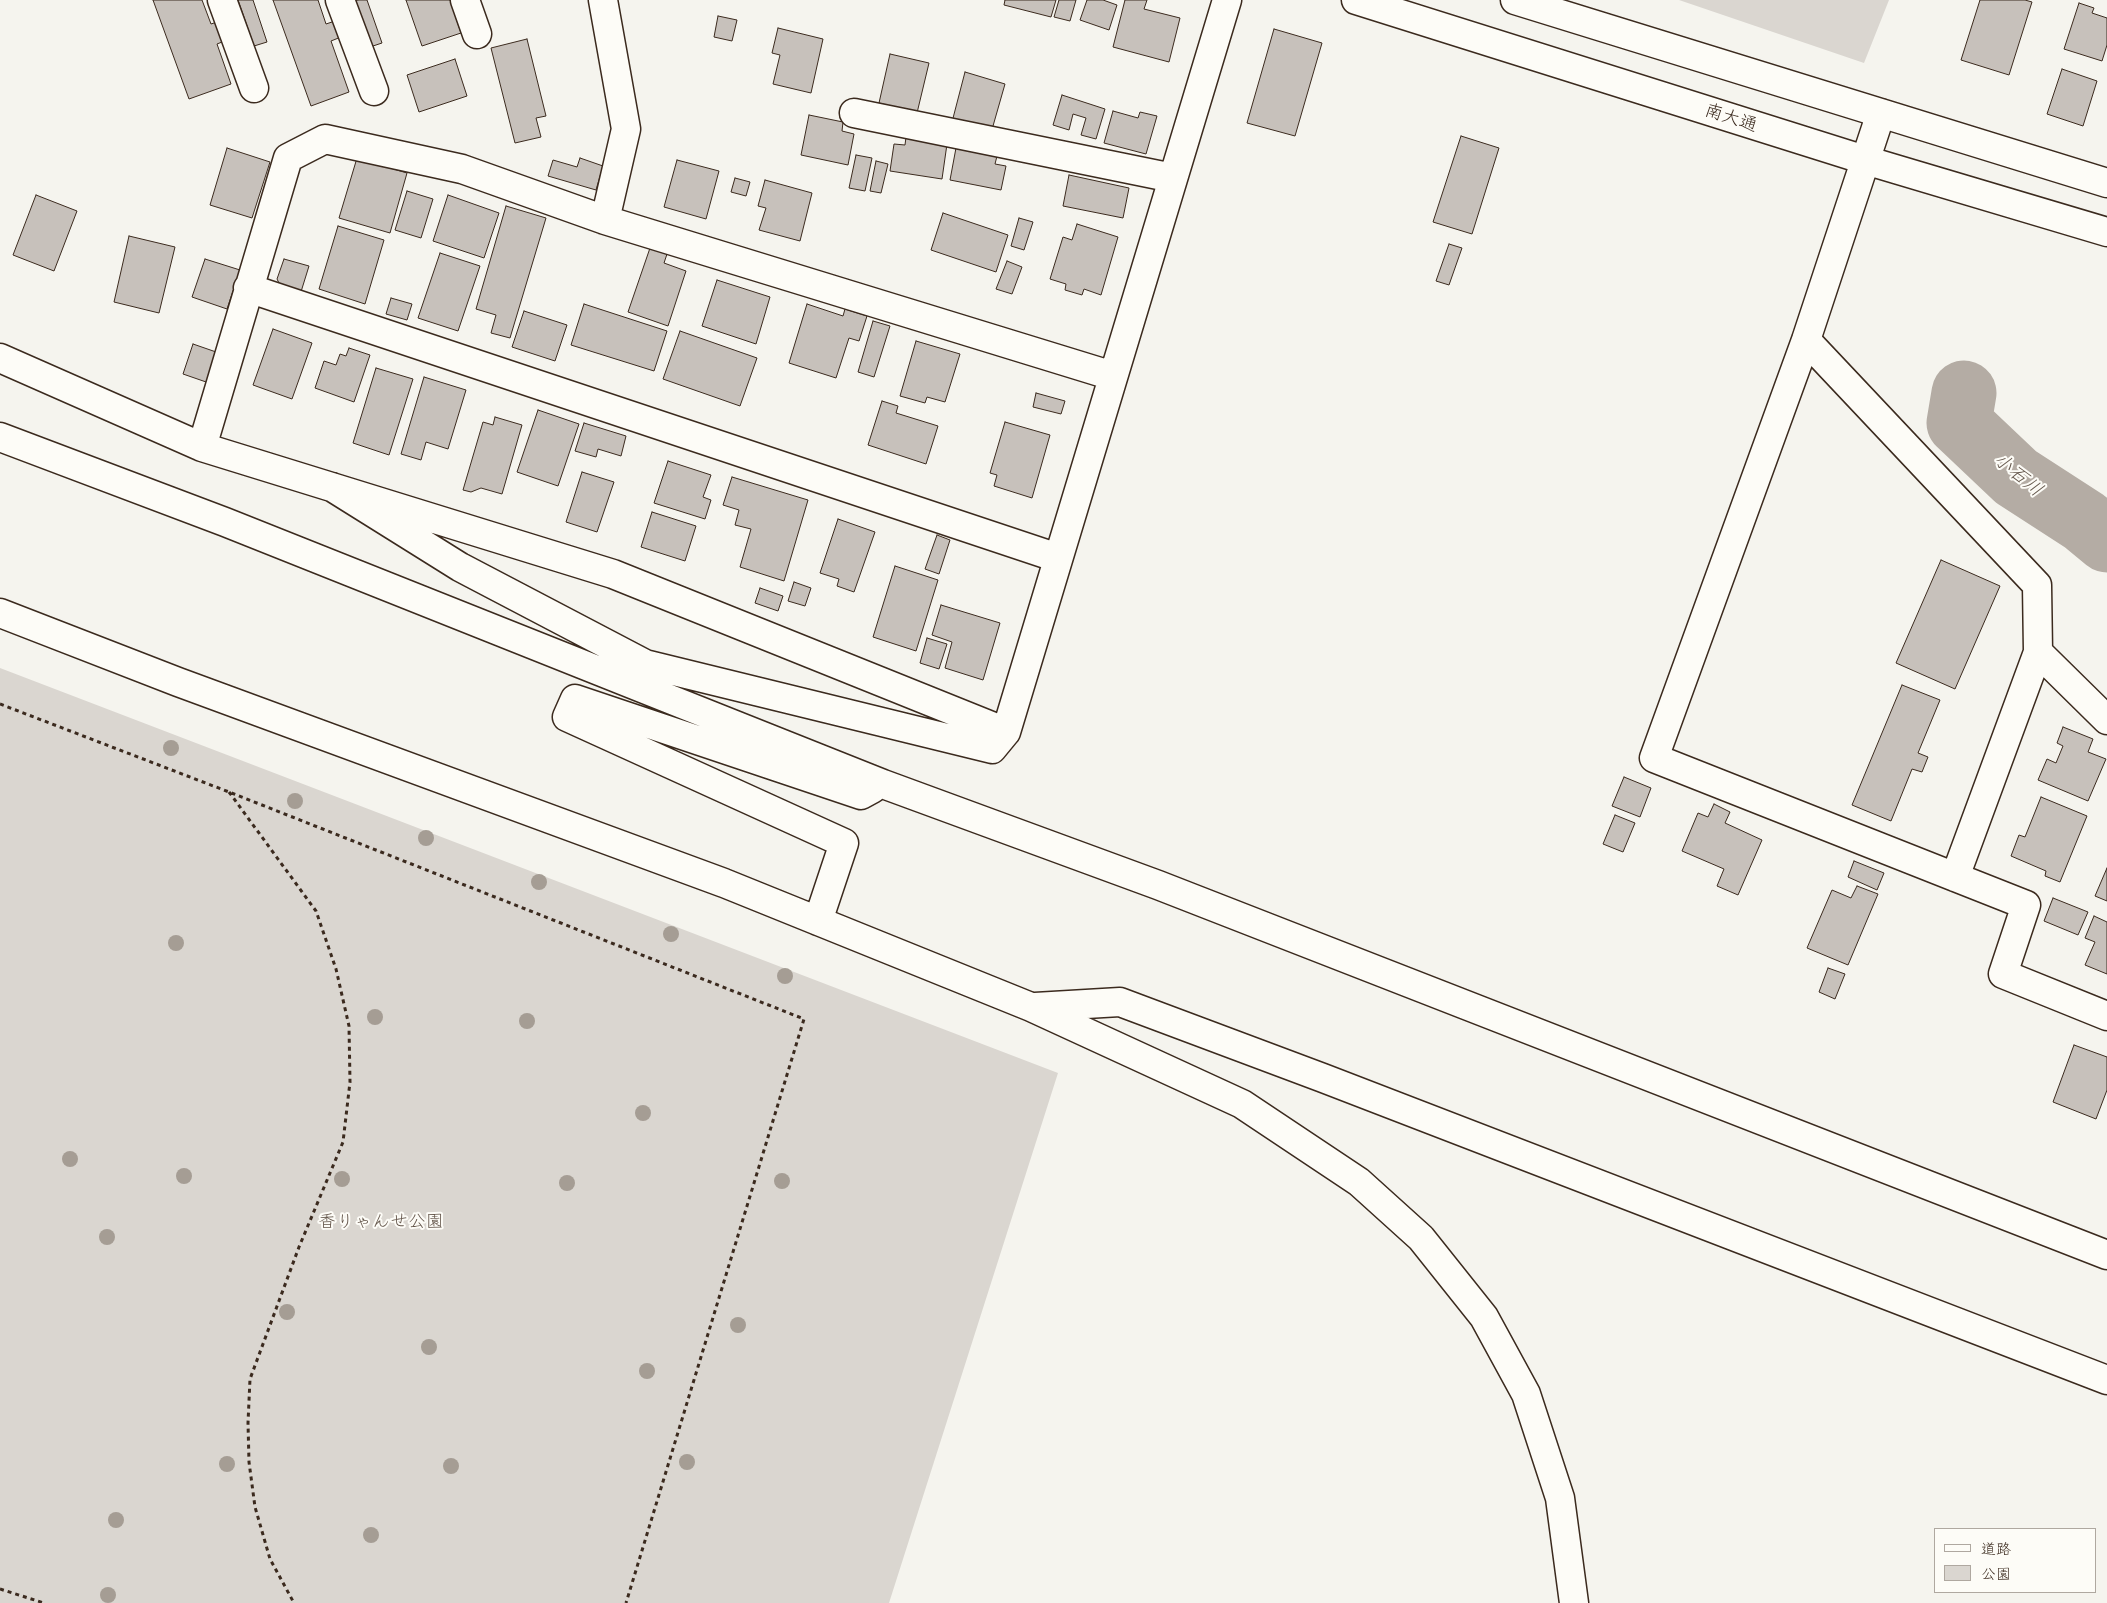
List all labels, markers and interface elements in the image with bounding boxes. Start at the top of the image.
street label: 南大通 [1702,99,1760,137]
water label: 小石川 [1989,448,2047,502]
park label: 香りゃんせ公園 [318,1211,444,1233]
legend [1934,1528,2097,1593]
text: 道路 [1981,1539,2011,1558]
text: 公園 [1981,1564,2011,1583]

